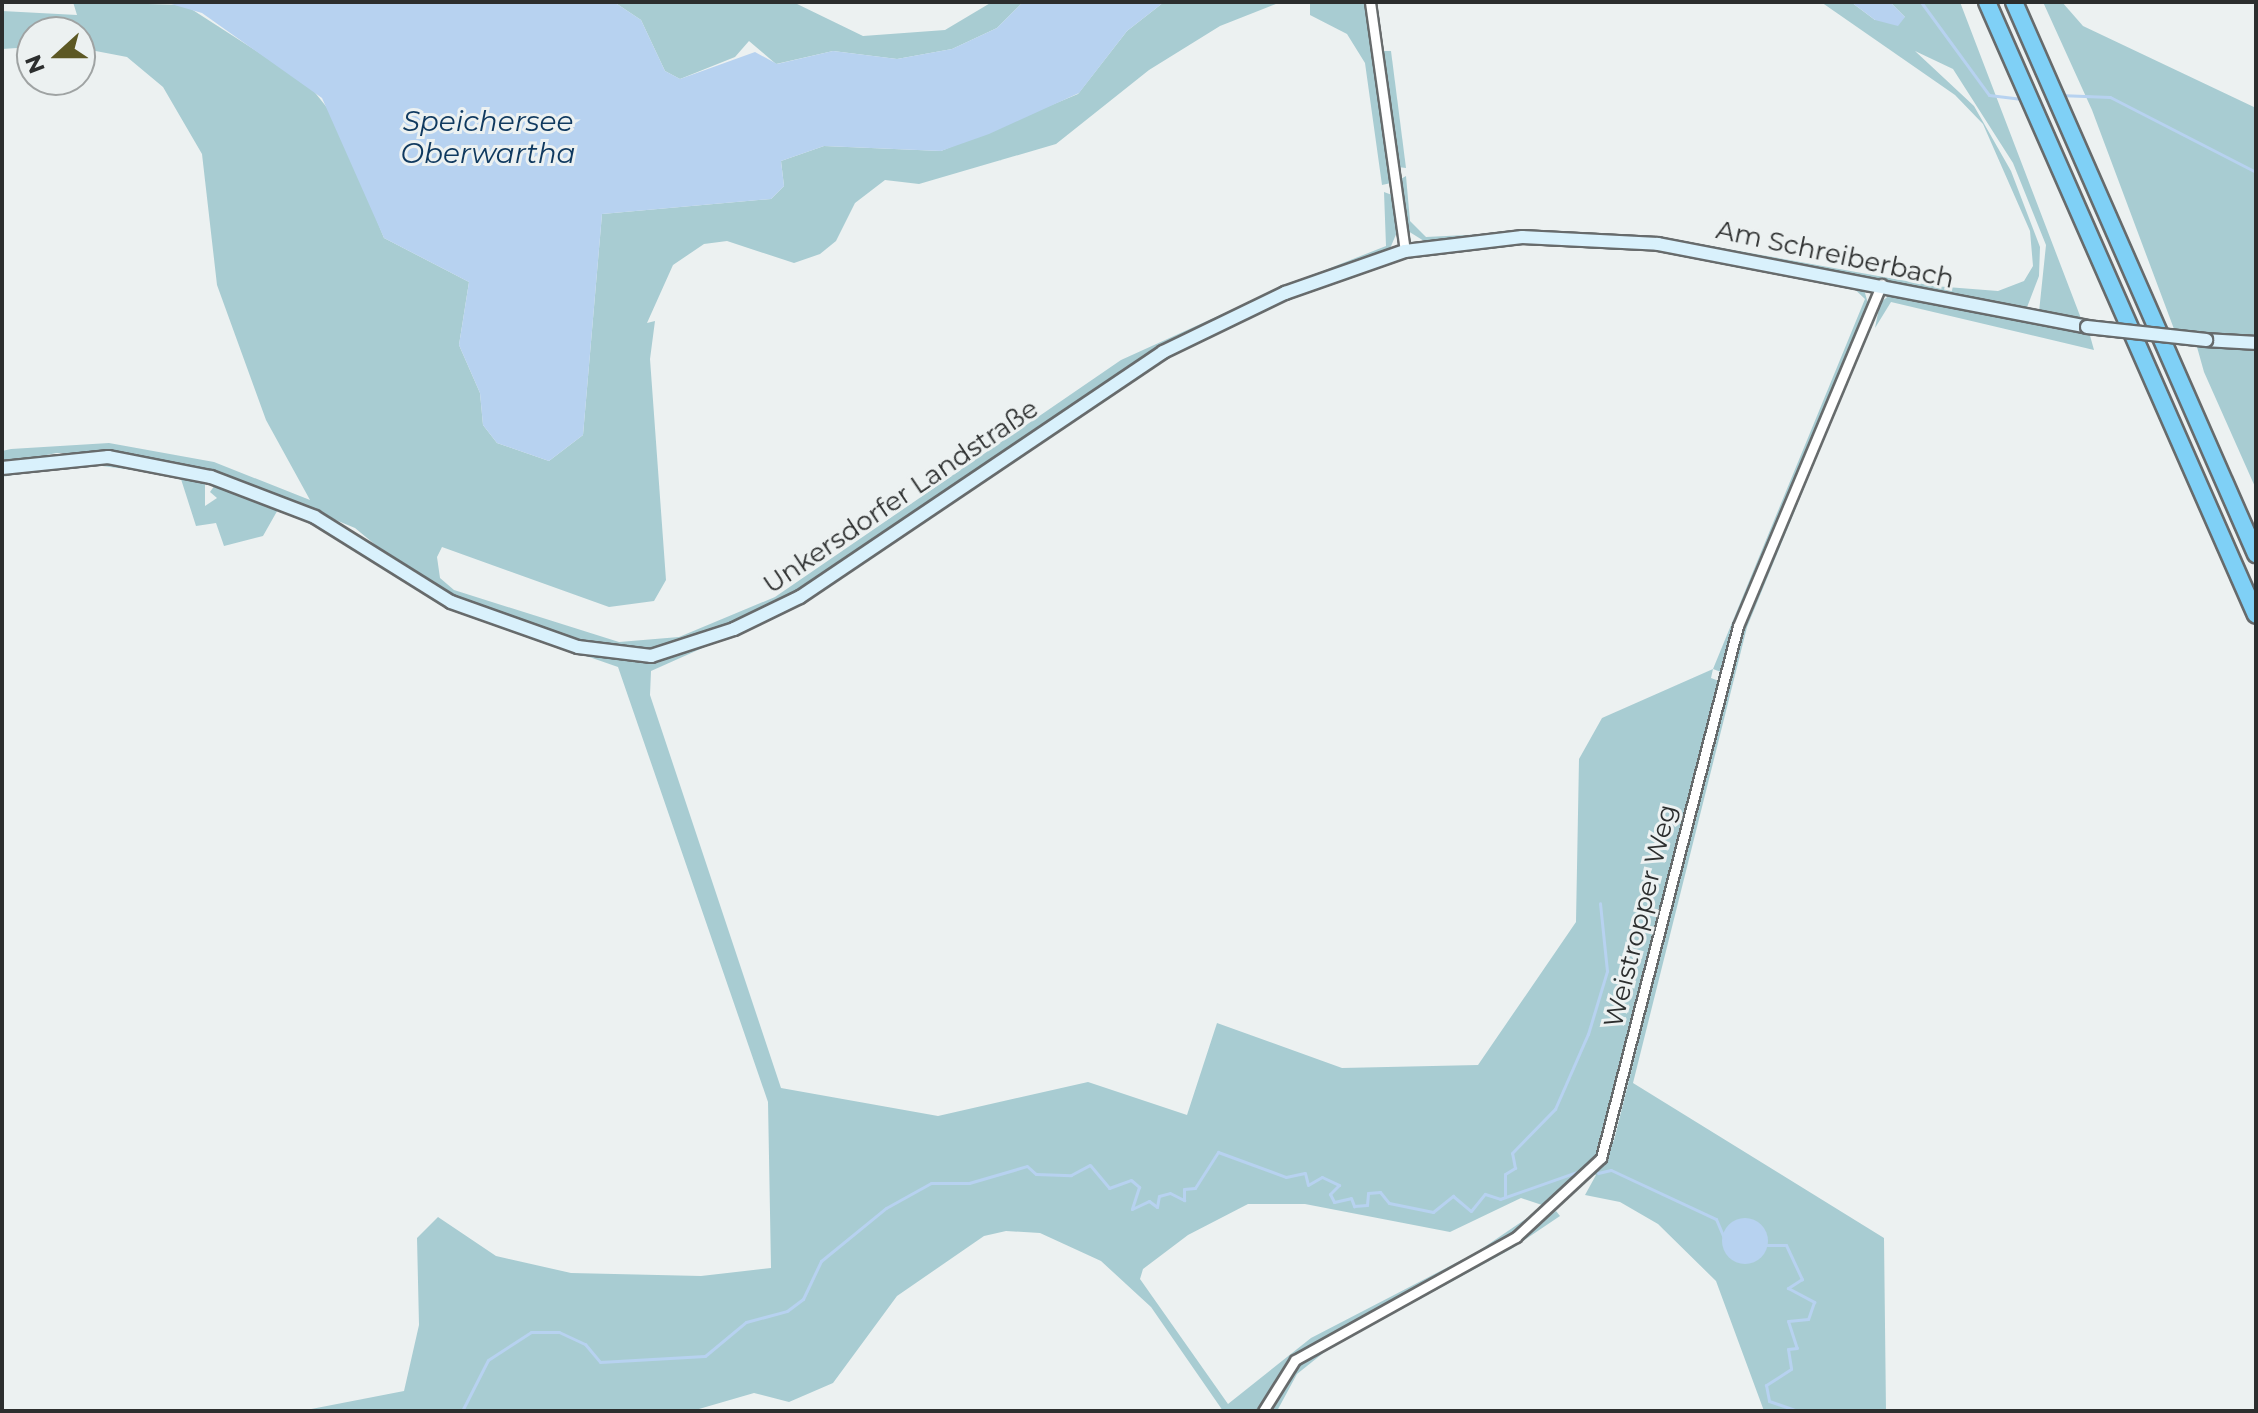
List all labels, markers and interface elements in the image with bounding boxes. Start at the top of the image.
north arrow [16,16,96,96]
text: N [19,51,51,77]
water label: Speichersee Oberwartha [400,104,576,170]
street label: Am Schreiberbach [1713,215,1957,295]
street label: Unkersdorfer Landstraße [758,393,1044,601]
street label: Weistropper Weg [1598,801,1684,1031]

